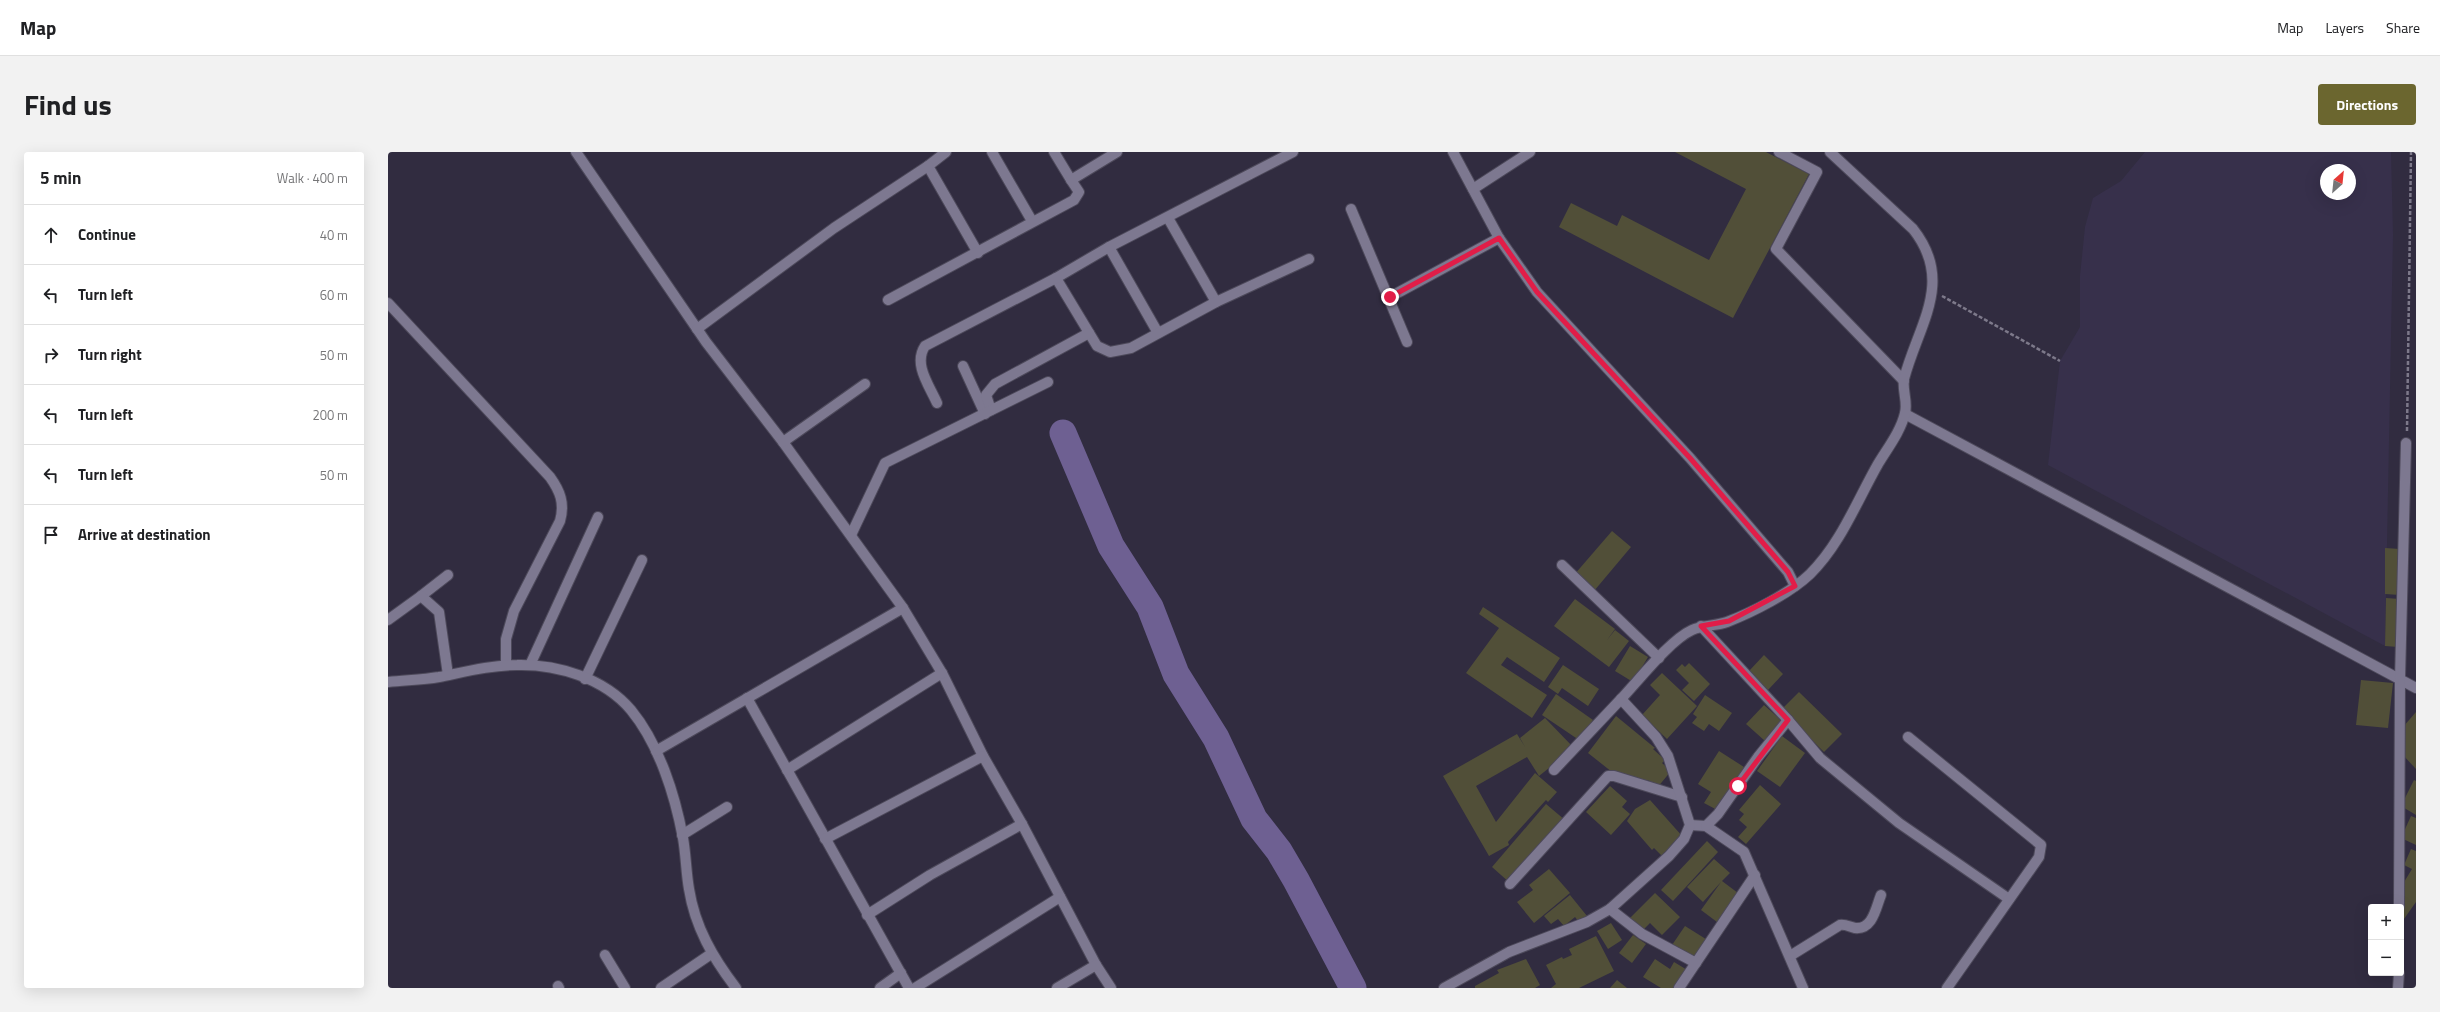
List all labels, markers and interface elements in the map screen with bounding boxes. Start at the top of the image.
text: Map [20,13,56,42]
text: Map [2277,17,2303,38]
text: Layers [2325,17,2364,38]
text: Share [2386,17,2420,38]
text: Find us [24,83,112,126]
button: Directions [2318,84,2416,125]
north arrow [2320,164,2356,200]
text: 5 min [40,165,81,191]
text: Walk · 400 m [277,168,348,188]
text: Continue [78,223,136,246]
icon: ahead [40,224,62,246]
text: 40 m [320,225,348,245]
text: Turn left [78,283,133,306]
icon: left [40,284,62,306]
text: 60 m [320,285,348,305]
route end [1381,288,1399,306]
text: Turn right [78,343,142,366]
icon: right [40,344,62,366]
text: 50 m [320,345,348,365]
text: Turn left [78,403,133,426]
icon: left [40,404,62,426]
text: 200 m [312,405,348,425]
text: Turn left [78,463,133,486]
icon: left [40,464,62,486]
text: 50 m [320,465,348,485]
text: Arrive at destination [78,523,211,546]
icon: arrive [40,524,62,546]
route start [1729,777,1747,795]
map controls [2368,904,2404,976]
button: + [2368,904,2404,940]
button: − [2368,940,2404,976]

